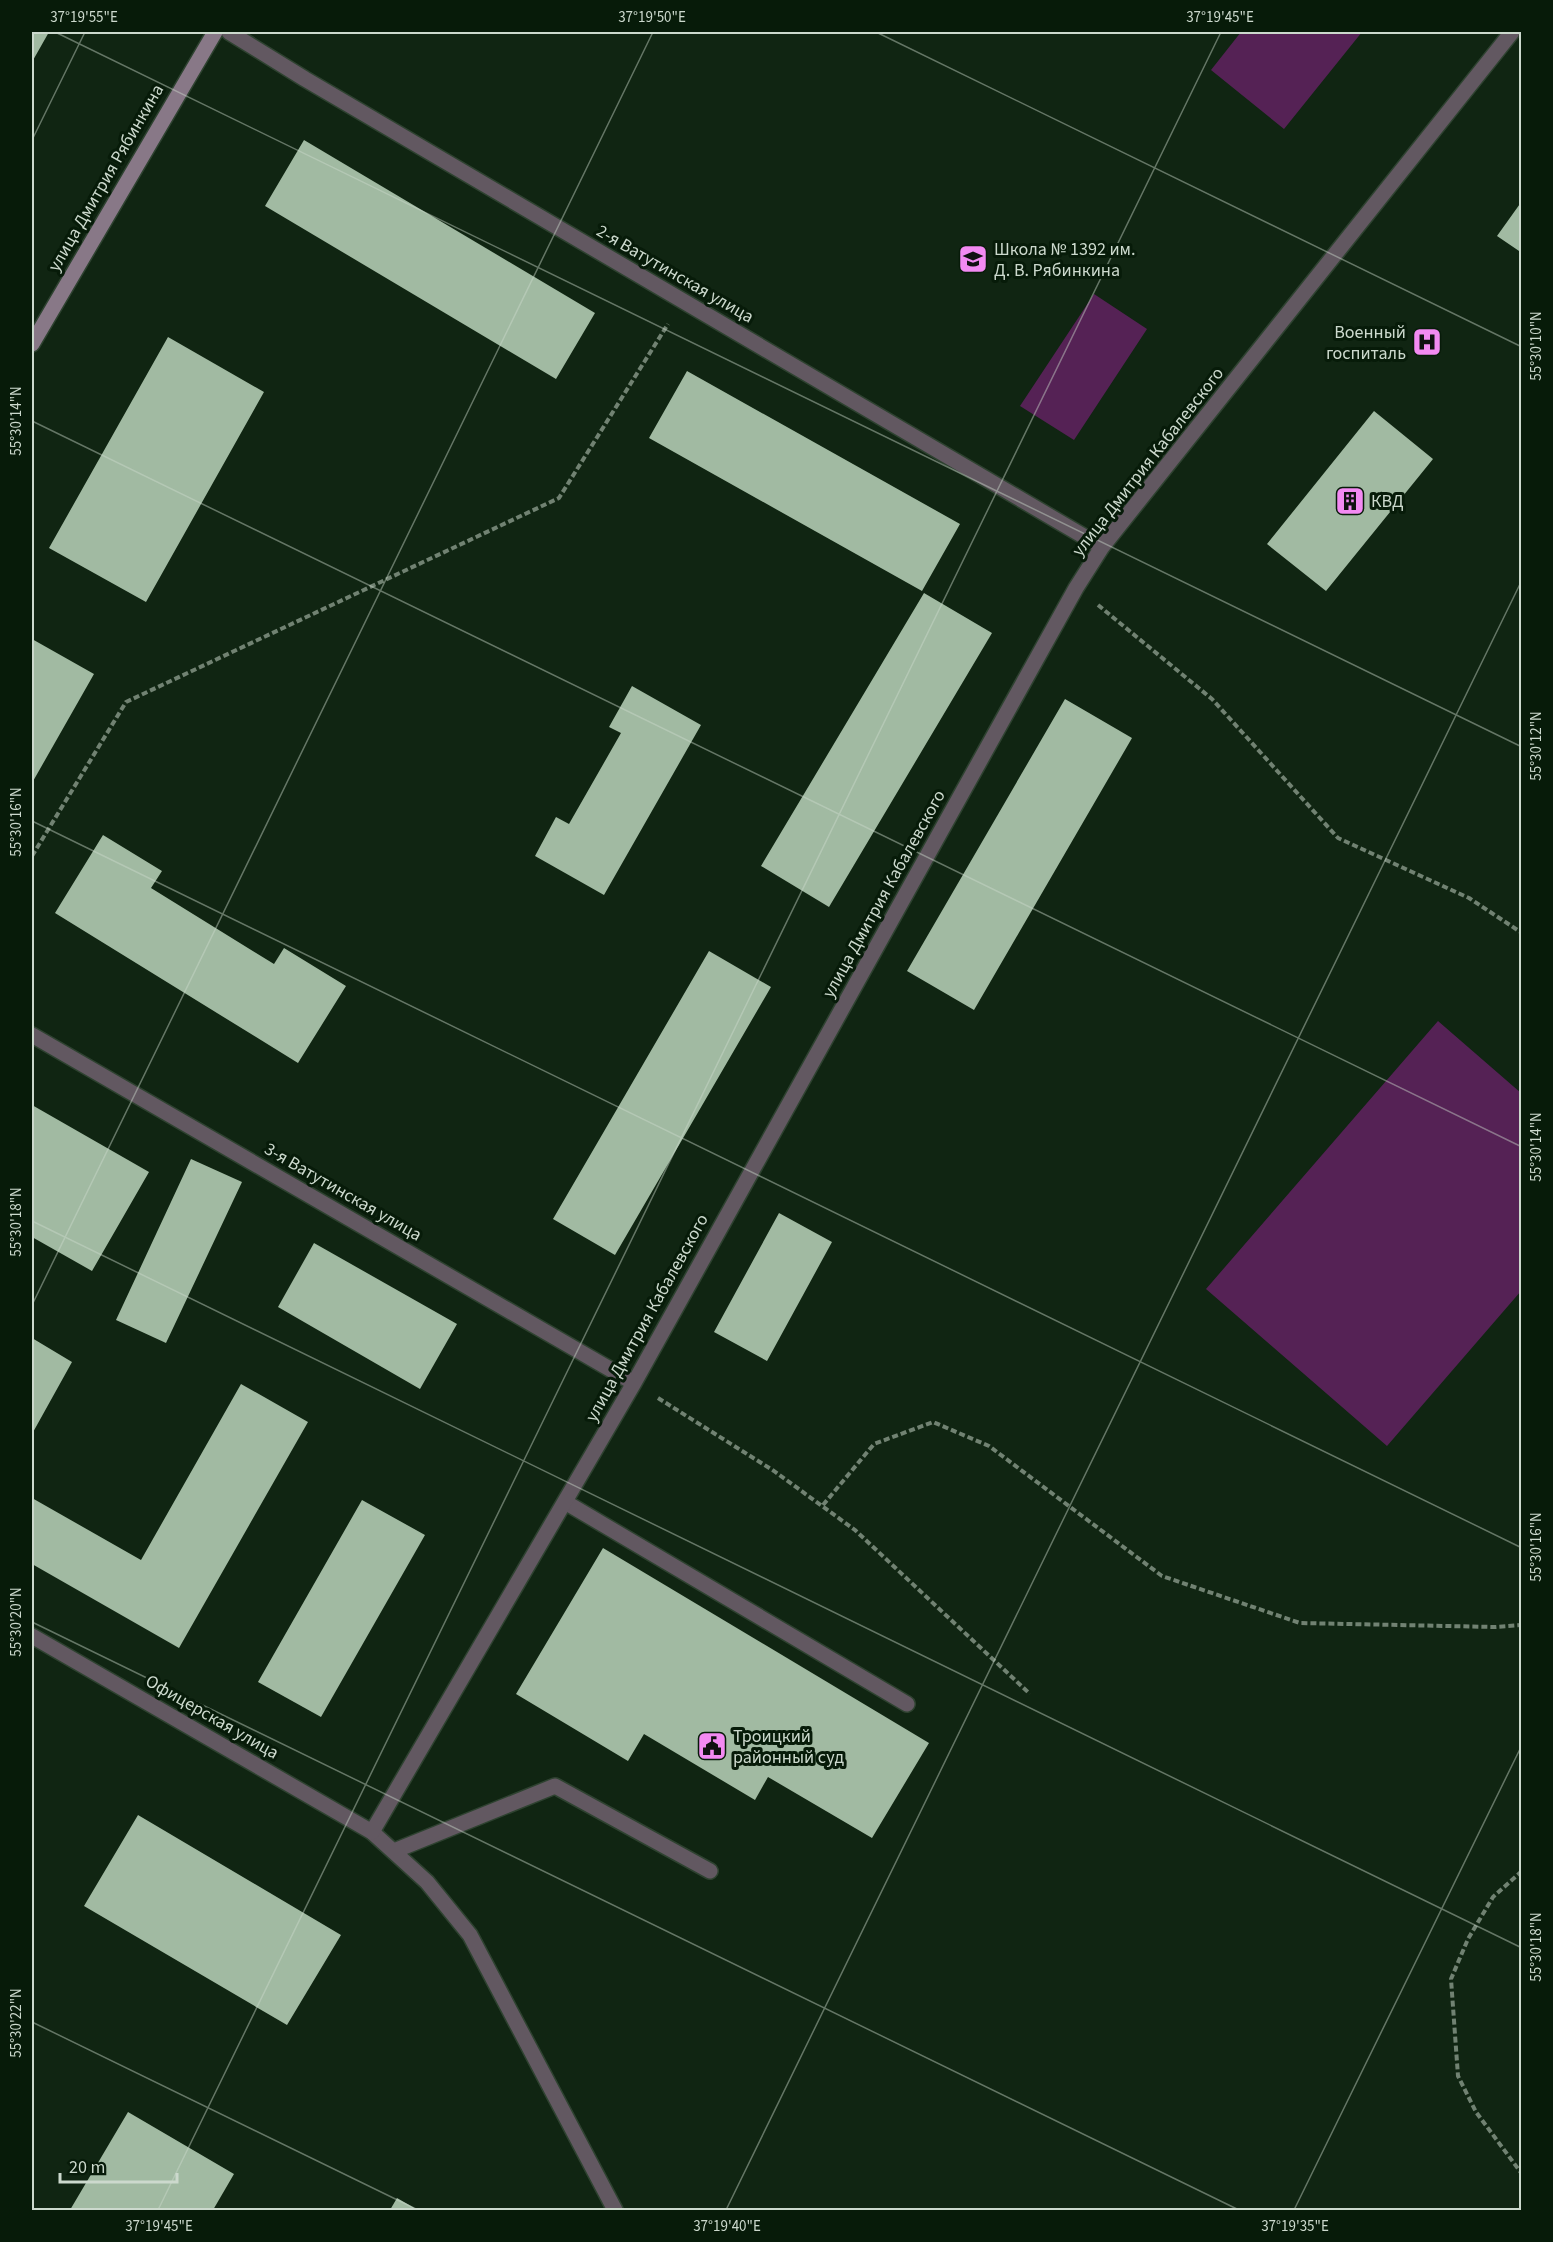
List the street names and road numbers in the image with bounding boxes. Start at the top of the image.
street label: улица Дмитрия Рябинкина [42,80,170,276]
street label: 2-я Ватутинская улица [592,219,758,329]
street label: улица Дмитрия Кабалевского [1066,362,1230,562]
street label: улица Дмитрия Кабалевского [816,786,952,1002]
street label: 3-я Ватутинская улица [260,1137,426,1247]
street label: улица Дмитрия Кабалевского [579,1210,715,1426]
street label: Офицерская улица [141,1669,283,1765]

